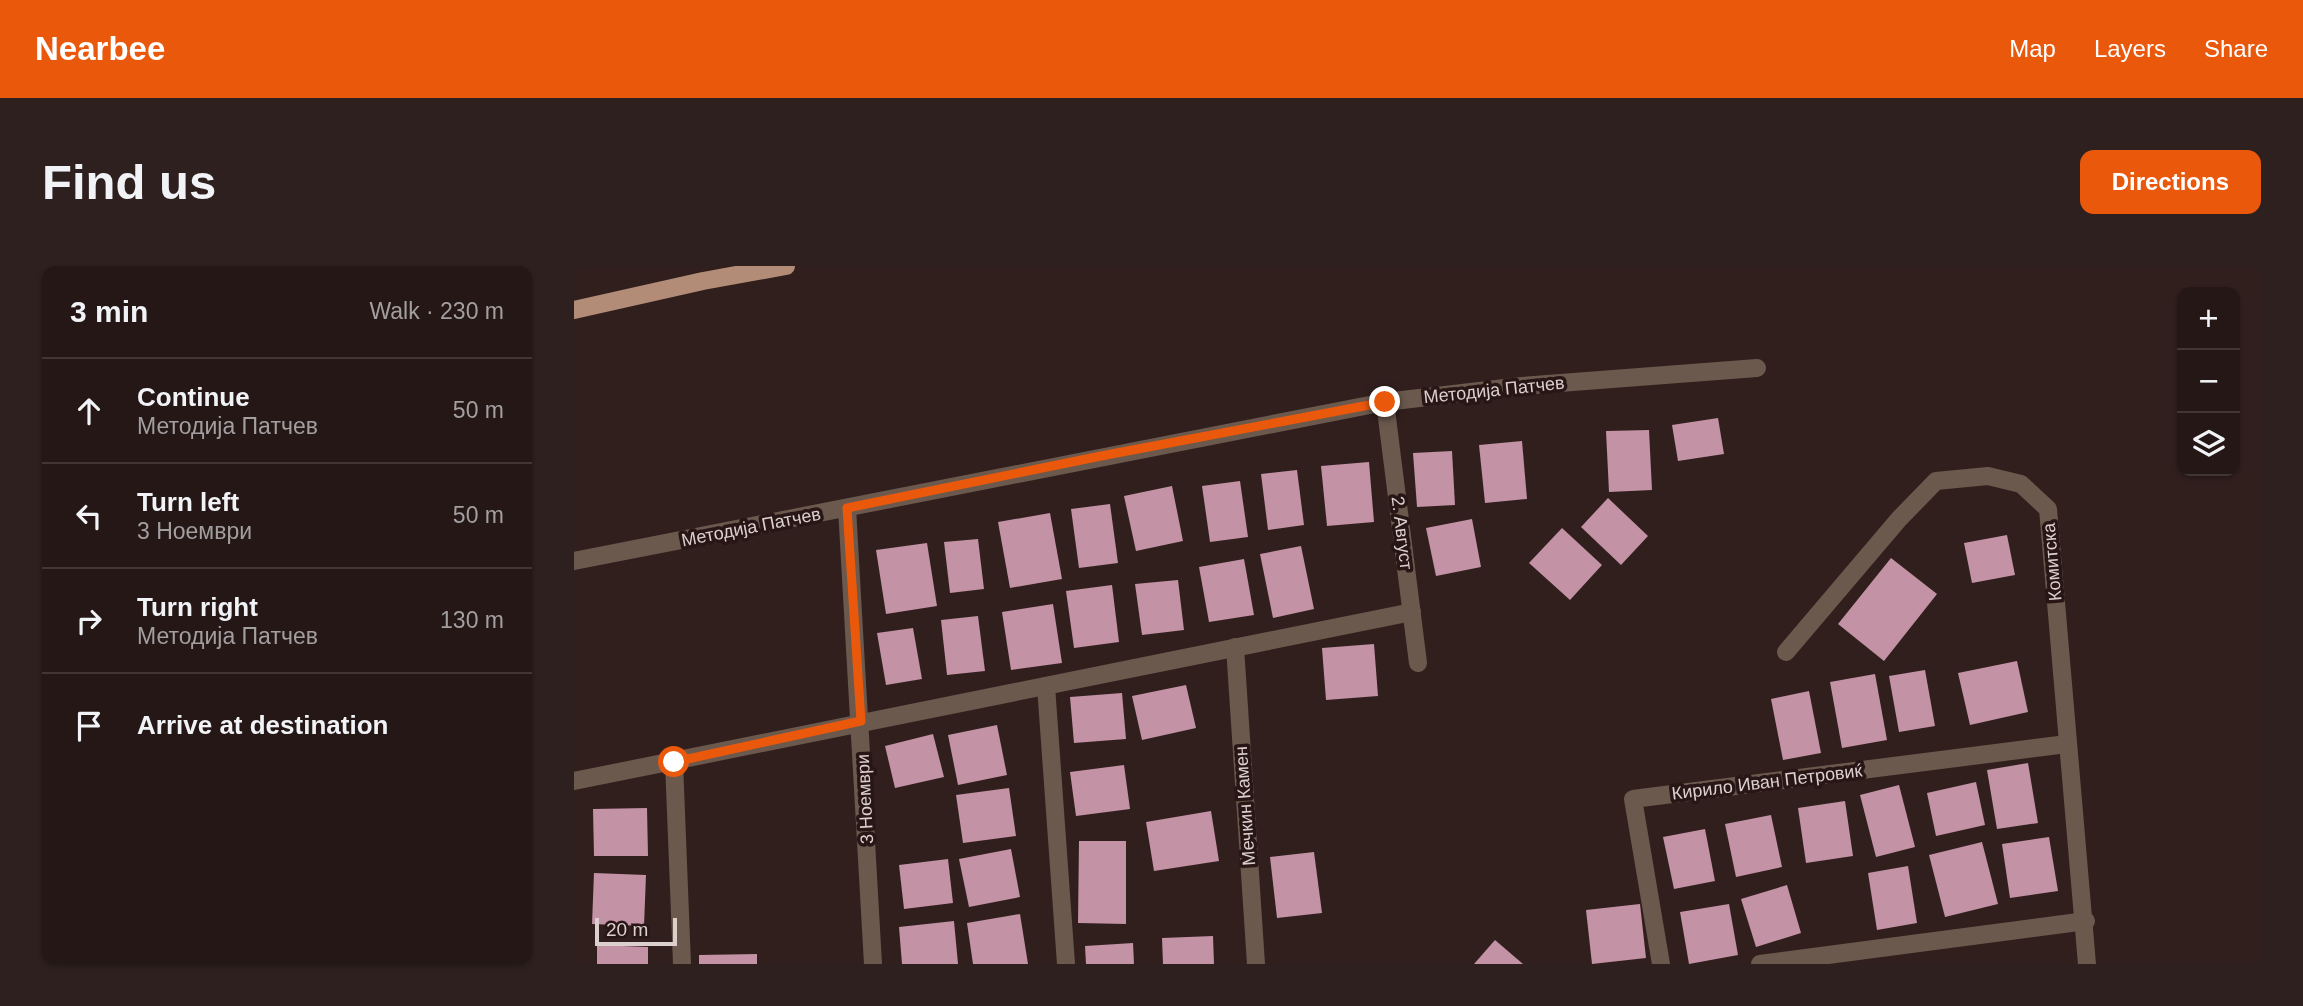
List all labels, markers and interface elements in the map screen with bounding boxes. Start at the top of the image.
text: Nearbee [35,30,165,67]
text: Map [2009,35,2056,62]
text: Layers [2094,35,2166,62]
text: Share [2204,35,2268,62]
button: Directions [2080,150,2261,214]
text: Find us [42,155,216,209]
map controls [2177,287,2240,476]
button: + [2177,287,2240,350]
text: 3 min [70,295,148,328]
text: Walk · 230 m [369,298,504,324]
button: − [2177,350,2240,413]
street label: Методиjа Патчев [1423,373,1565,407]
text: Continue [137,382,250,412]
route end [1369,386,1400,417]
icon: ahead [70,392,108,430]
text: 50 m [453,397,504,423]
text: Методиjа Патчев [137,413,318,439]
button: layers [2177,413,2240,476]
text: Turn left [137,487,239,517]
street label: 2. Август [1388,495,1416,571]
icon: left [70,497,108,535]
text: 50 m [453,502,504,528]
street label: Методиjа Патчев [680,504,822,550]
text: 3 Ноември [137,518,252,544]
street label: Комитска [2039,521,2065,602]
text: Turn right [137,592,258,622]
icon: right [70,602,108,640]
text: 130 m [440,607,504,633]
text: Методиjа Патчев [137,623,318,649]
icon: arrive [70,707,108,745]
text: Arrive at destination [137,710,388,740]
route start [658,746,689,777]
street label: Мечкин Камен [1231,746,1259,866]
street label: 3 Ноември [853,754,877,844]
street label: Кирило Иван Петровиќ [1671,760,1863,804]
scale bar [595,915,677,947]
text: 20 m [606,919,648,940]

